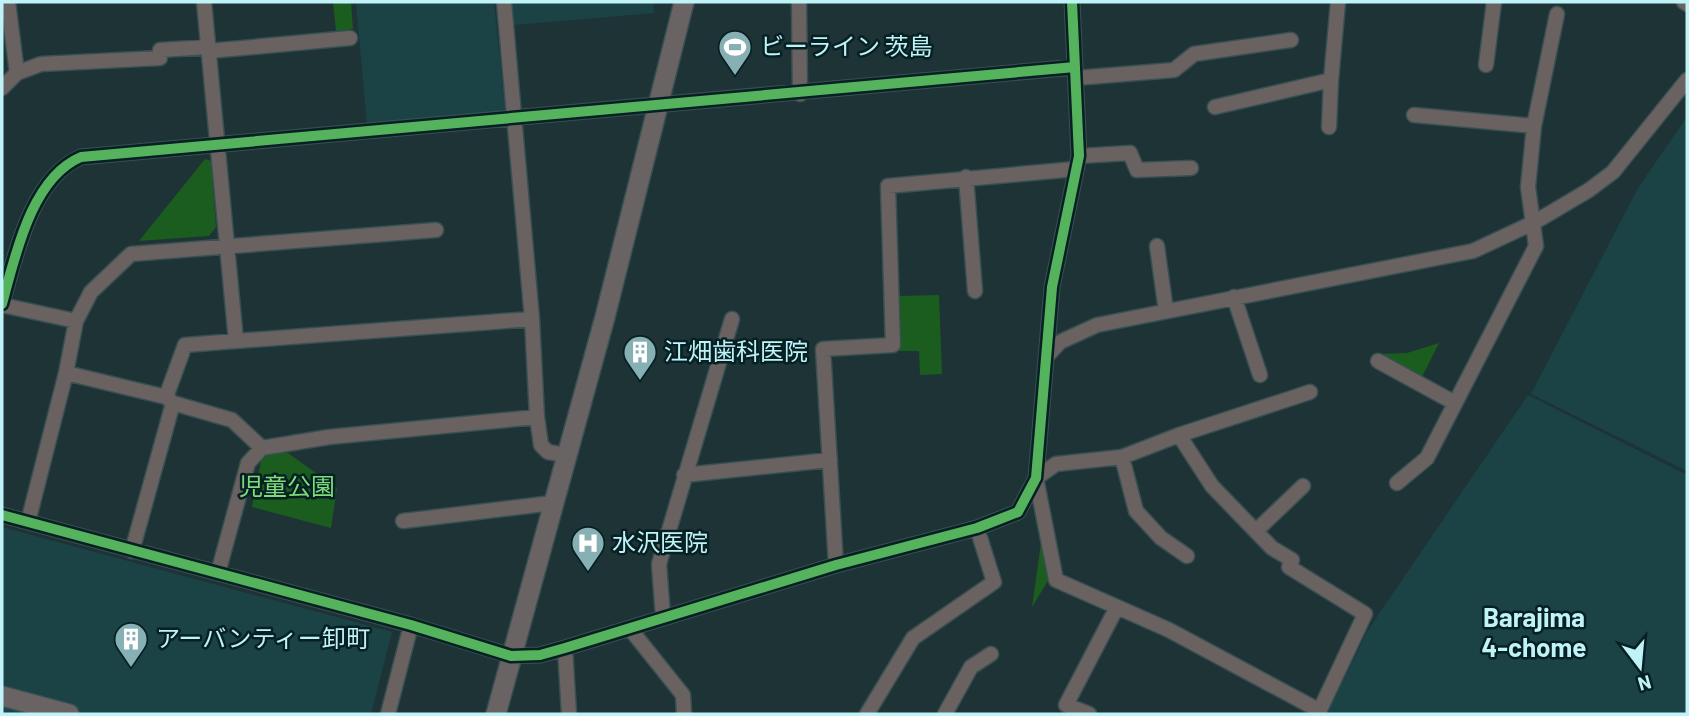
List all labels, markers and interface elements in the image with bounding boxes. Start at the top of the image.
sports icon: ビーライン 茨島 [716,28,754,77]
place label: ビーライン 茨島 [760,31,933,60]
building icon: 江畑歯科医院 [621,333,659,382]
place label: 江畑歯科医院 [664,336,808,365]
park label: 児童公園 [239,471,335,500]
hospital icon: 水沢医院 [569,524,607,573]
place label: 水沢医院 [612,527,708,556]
district label: Barajima 4-chome [1482,601,1586,662]
building icon: アーバンティー卸町 [112,620,150,669]
place label: アーバンティー卸町 [156,623,370,652]
north arrow [1605,632,1675,702]
text: N [1636,671,1654,697]

